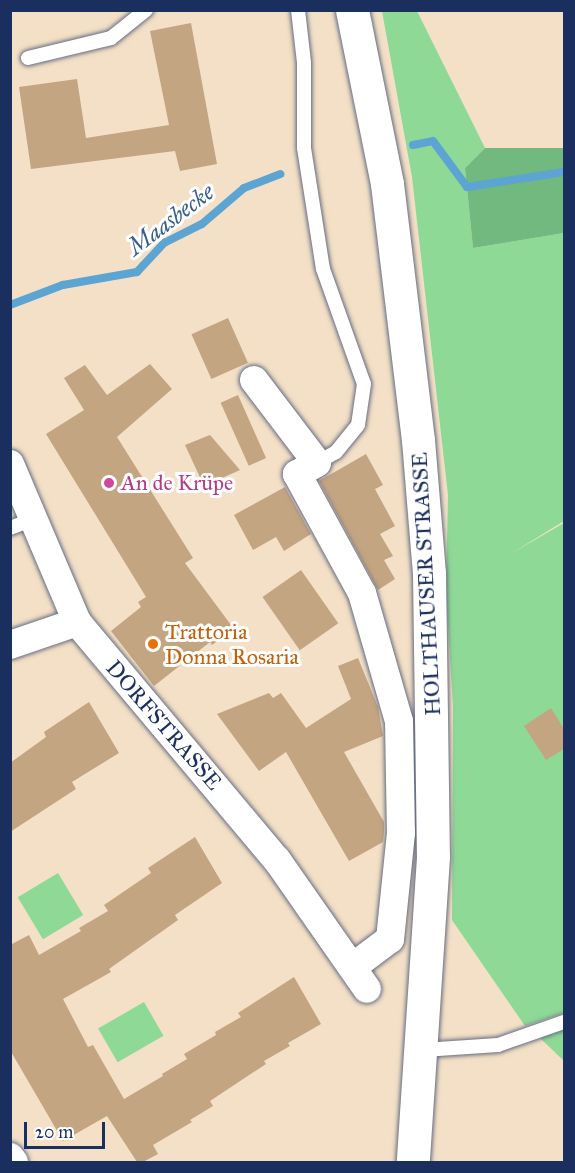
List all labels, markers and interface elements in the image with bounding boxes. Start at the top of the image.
water label: Maasbecke [122,178,220,262]
street label: HOLTHAUSER STRASSE [406,452,446,716]
place label: An de Krüpe [121,470,233,496]
marker: An de Krüpe [102,476,116,490]
place label: Trattoria Donna Rosaria [165,618,299,670]
marker: Trattoria Donna Rosaria [146,637,160,651]
street label: DORFSTRASSE [101,655,227,795]
scale bar [27,1110,108,1148]
text: 20 m [35,1121,73,1143]

